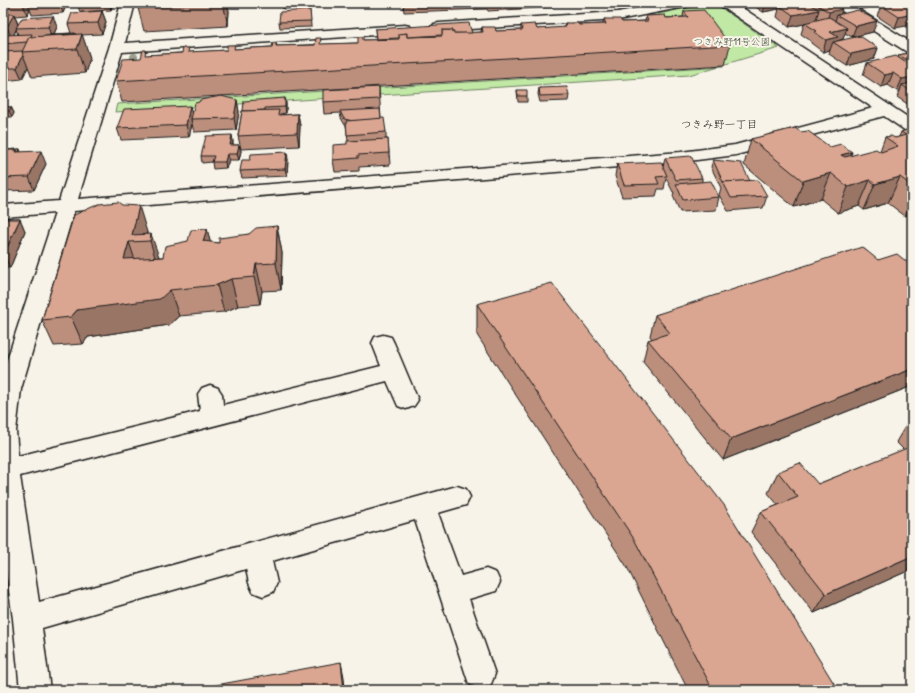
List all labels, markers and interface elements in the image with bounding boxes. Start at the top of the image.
park label: つきみ野11号公園 [693,35,771,48]
district label: つきみ野一丁目 [681,117,758,131]

